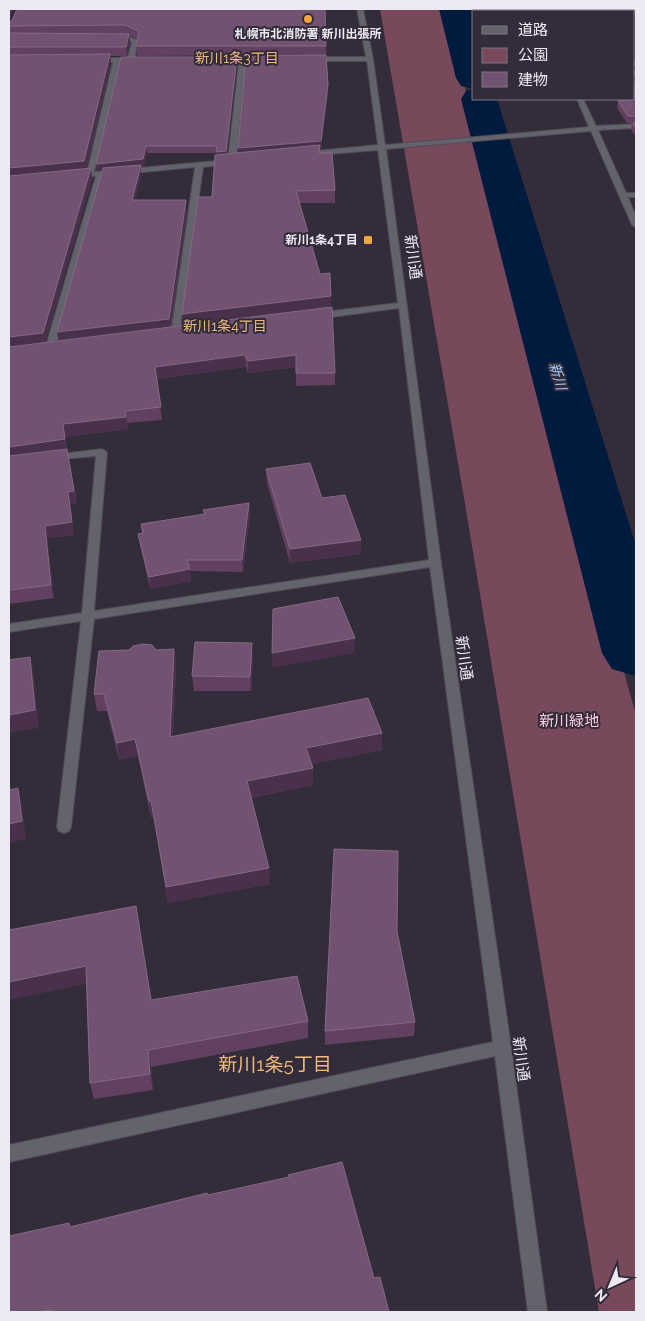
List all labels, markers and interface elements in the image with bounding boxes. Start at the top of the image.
legend [472,10,635,100]
marker: 札幌市北消防署 新川出張所 [302,13,314,25]
text: 道路 [518,21,548,39]
place label: 札幌市北消防署 新川出張所 [235,27,381,41]
text: 公園 [518,46,548,64]
district label: 新川1条3丁目 [195,50,279,66]
text: 建物 [518,71,548,89]
place label: 新川1条4丁目 [285,233,358,247]
street label: 新川通 [401,233,425,281]
marker: 新川1条4丁目 [362,234,374,246]
district label: 新川1条4丁目 [183,318,267,334]
water label: 新川 [546,360,570,394]
street label: 新川通 [452,634,476,682]
park label: 新川緑地 [539,712,599,730]
street label: 新川通 [509,1035,533,1083]
district label: 新川1条5丁目 [218,1053,332,1075]
north arrow [585,1261,635,1311]
text: N [592,1286,610,1305]

